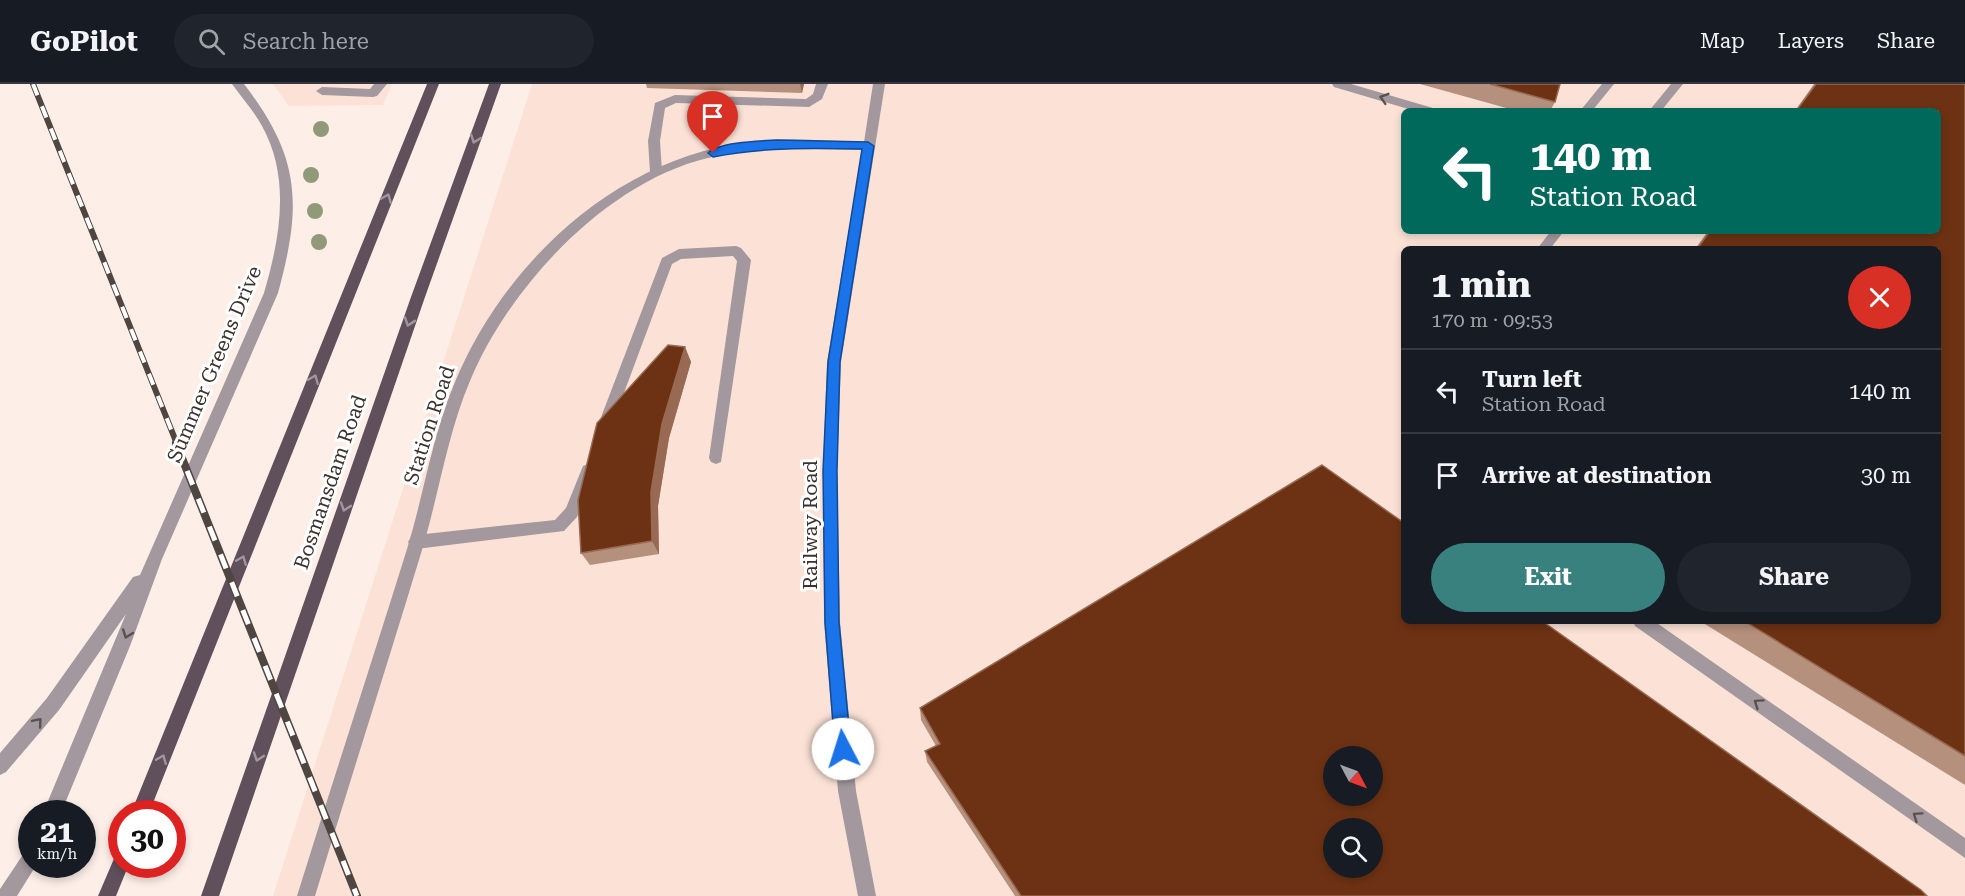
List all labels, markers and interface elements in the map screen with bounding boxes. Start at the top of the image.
search box [174,14,594,68]
text: GoPilot [30,25,138,58]
icon: search [195,25,228,58]
text: Search here [243,29,369,54]
text: Map [1700,29,1745,53]
text: Layers [1778,29,1844,53]
text: Share [1877,29,1935,53]
pin [687,91,738,153]
one-way arrow [1379,92,1389,105]
icon: arrive [696,100,729,133]
text: 140 m [1530,131,1652,180]
icon: left [1431,132,1509,210]
one-way arrow [470,133,483,144]
text: Station Road [1530,181,1697,213]
one-way arrow [380,194,392,205]
street label: Summer Greens Drive [162,262,266,466]
text: 1 min [1431,264,1531,306]
button: close [1848,266,1911,329]
text: 170 m · 09:53 [1431,308,1553,332]
one-way arrow [403,316,416,327]
street label: Station Road [398,362,460,487]
text: Turn left [1482,367,1582,392]
one-way arrow [307,375,319,386]
icon: left [1431,375,1464,408]
text: 140 m [1848,379,1911,404]
street label: Bosmansdam Road [289,392,371,572]
text: Station Road [1482,392,1606,416]
icon: arrive [1431,459,1464,492]
street label: Railway Road [798,460,822,590]
text: Arrive at destination [1482,463,1711,488]
text: 30 m [1861,463,1911,488]
one-way arrow [339,501,352,511]
button: Exit [1431,543,1665,612]
button: Share [1677,543,1911,612]
one-way arrow [235,555,247,566]
one-way arrow [121,628,134,639]
one-way arrow [1753,699,1764,710]
position arrow [811,717,875,781]
one-way arrow [31,718,42,729]
north arrow [1323,746,1383,806]
map controls [1323,746,1383,878]
one-way arrow [253,751,265,762]
one-way arrow [155,754,167,765]
speed limit sign: 30 [108,800,186,878]
one-way arrow [1913,812,1924,823]
text: 21 [40,814,74,849]
button: search [1323,818,1383,878]
text: km/h [37,845,77,863]

